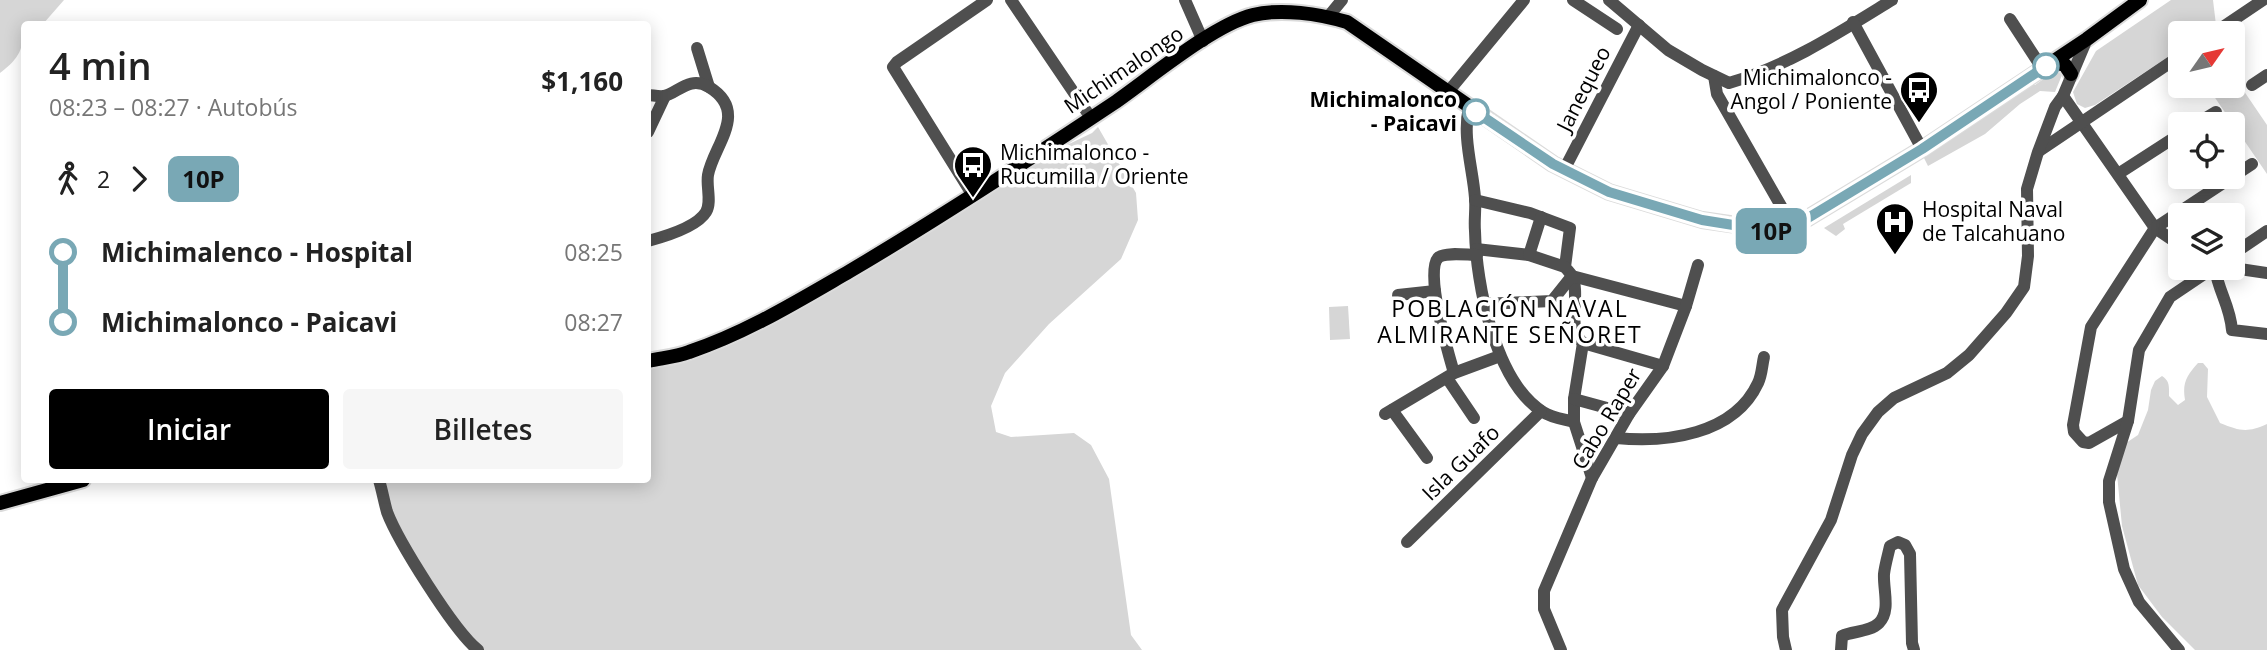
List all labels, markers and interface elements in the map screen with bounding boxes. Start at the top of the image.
street label: Michimalongo [1058,19,1189,119]
north arrow [2168,21,2245,98]
map controls [2168,21,2245,280]
text: 4 min [49,39,152,91]
street label: Janequeo [1549,41,1616,138]
unlabelled marker [2033,53,2059,79]
text: $1,160 [541,63,623,99]
place label: Michimalonco - Angol / Poniente [1731,63,1892,115]
bus stop icon: Michimalonco - Angol / Poniente [1898,69,1940,124]
place label: Michimalonco - Paicavi [1309,85,1457,137]
text: 08:23 – 08:27 · Autobús [49,91,298,123]
marker: Michimalonco - Paicavi [1463,99,1489,125]
button: locate [2168,112,2245,189]
place label: Michimalonco - Rucumilla / Oriente [1000,138,1189,190]
bus stop icon: Michimalonco - Rucumilla / Oriente [952,144,994,199]
icon: walk [49,160,87,198]
icon: forward [120,160,158,198]
text: 10P [182,162,225,195]
text: 2 [97,163,110,195]
place label: Hospital Naval de Talcahuano [1922,195,2065,247]
hospital icon: Hospital Naval de Talcahuano [1874,201,1916,256]
button: layers [2168,203,2245,280]
line badge: 10P [1731,208,1811,254]
text: 10P [1750,214,1792,247]
text: Michimalenco - Hospital [101,234,413,270]
text: 08:25 [564,236,623,268]
district label: POBLACIÓN NAVAL ALMIRANTE SEÑORET [1377,292,1643,350]
text: Michimalonco - Paicavi [101,304,397,340]
text: 08:27 [564,306,623,338]
street label: Cabo Raper [1565,362,1648,474]
button: Iniciar [49,389,329,469]
button: Billetes [343,389,623,469]
street label: Isla Guafo [1415,418,1505,506]

